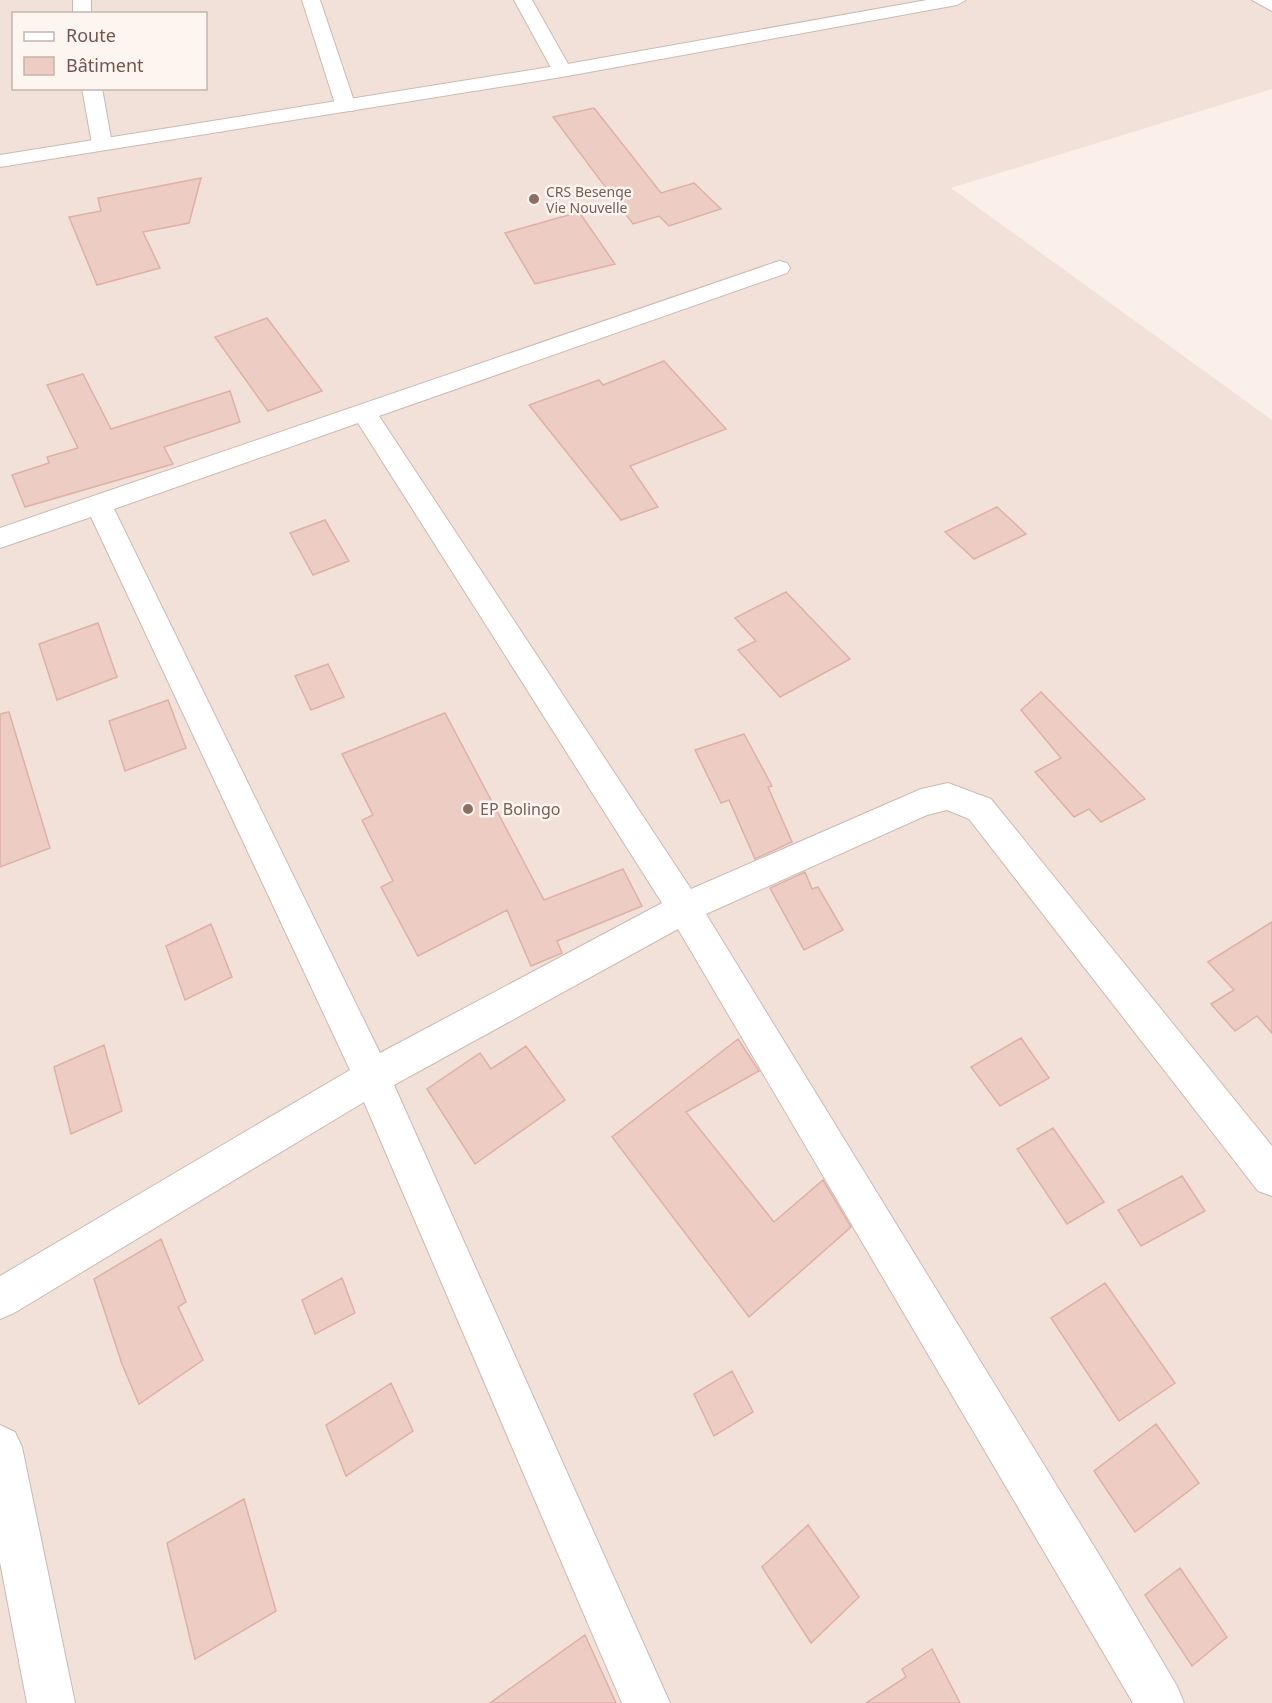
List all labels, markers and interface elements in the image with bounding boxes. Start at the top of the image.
legend [12,12,207,90]
text: Route [66,23,116,47]
text: Bâtiment [66,53,144,77]
place label: CRS Besenge Vie Nouvelle [546,182,632,217]
marker: CRS Besenge Vie Nouvelle [527,192,541,206]
place label: EP Bolingo [480,798,560,820]
marker: EP Bolingo [461,802,475,816]

